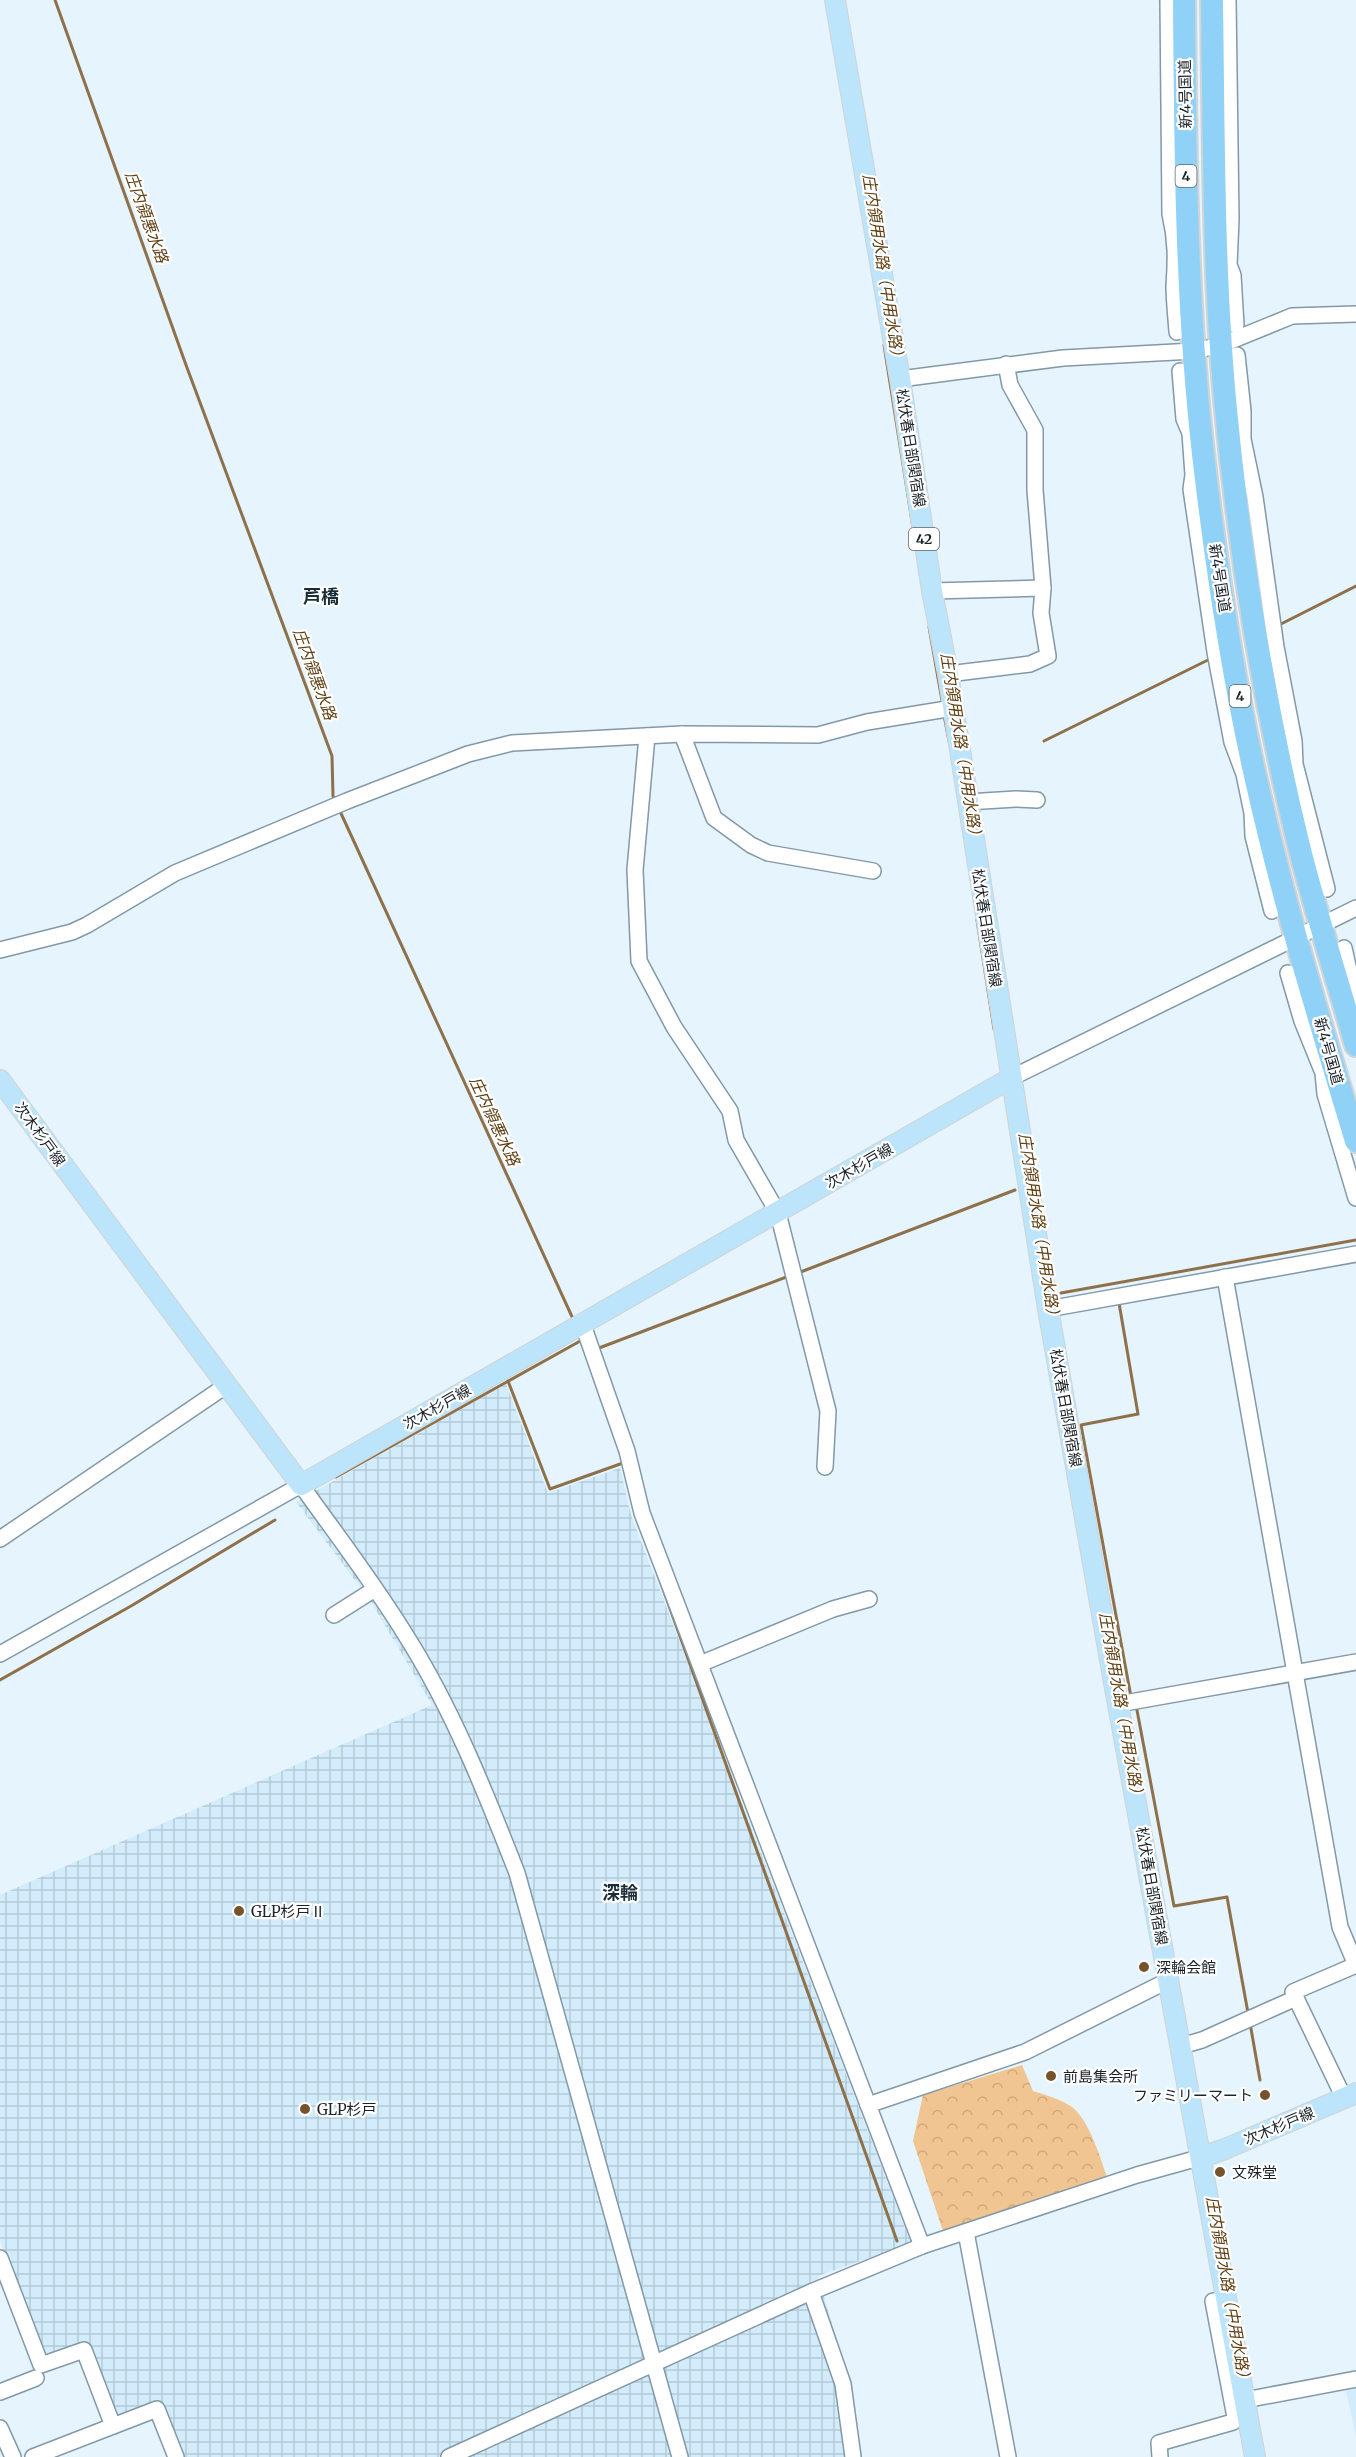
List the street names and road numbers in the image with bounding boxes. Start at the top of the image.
street label: 新4号国道 [1175,59,1195,129]
road number: 4 [1176,165,1196,187]
street label: 松伏春日部関宿線 [892,387,930,509]
road number: 42 [909,528,939,550]
street label: 新4号国道 [1205,542,1235,614]
road number: 4 [1230,685,1250,707]
street label: 松伏春日部関宿線 [968,867,1006,989]
street label: 新4号国道 [1310,1015,1348,1087]
street label: 次木杉戸線 [10,1098,70,1170]
street label: 次木杉戸線 [822,1139,896,1193]
street label: 松伏春日部関宿線 [1046,1347,1086,1469]
street label: 次木杉戸線 [400,1380,474,1434]
street label: 松伏春日部関宿線 [1132,1825,1172,1947]
street label: 次木杉戸線 [1241,2103,1317,2149]

